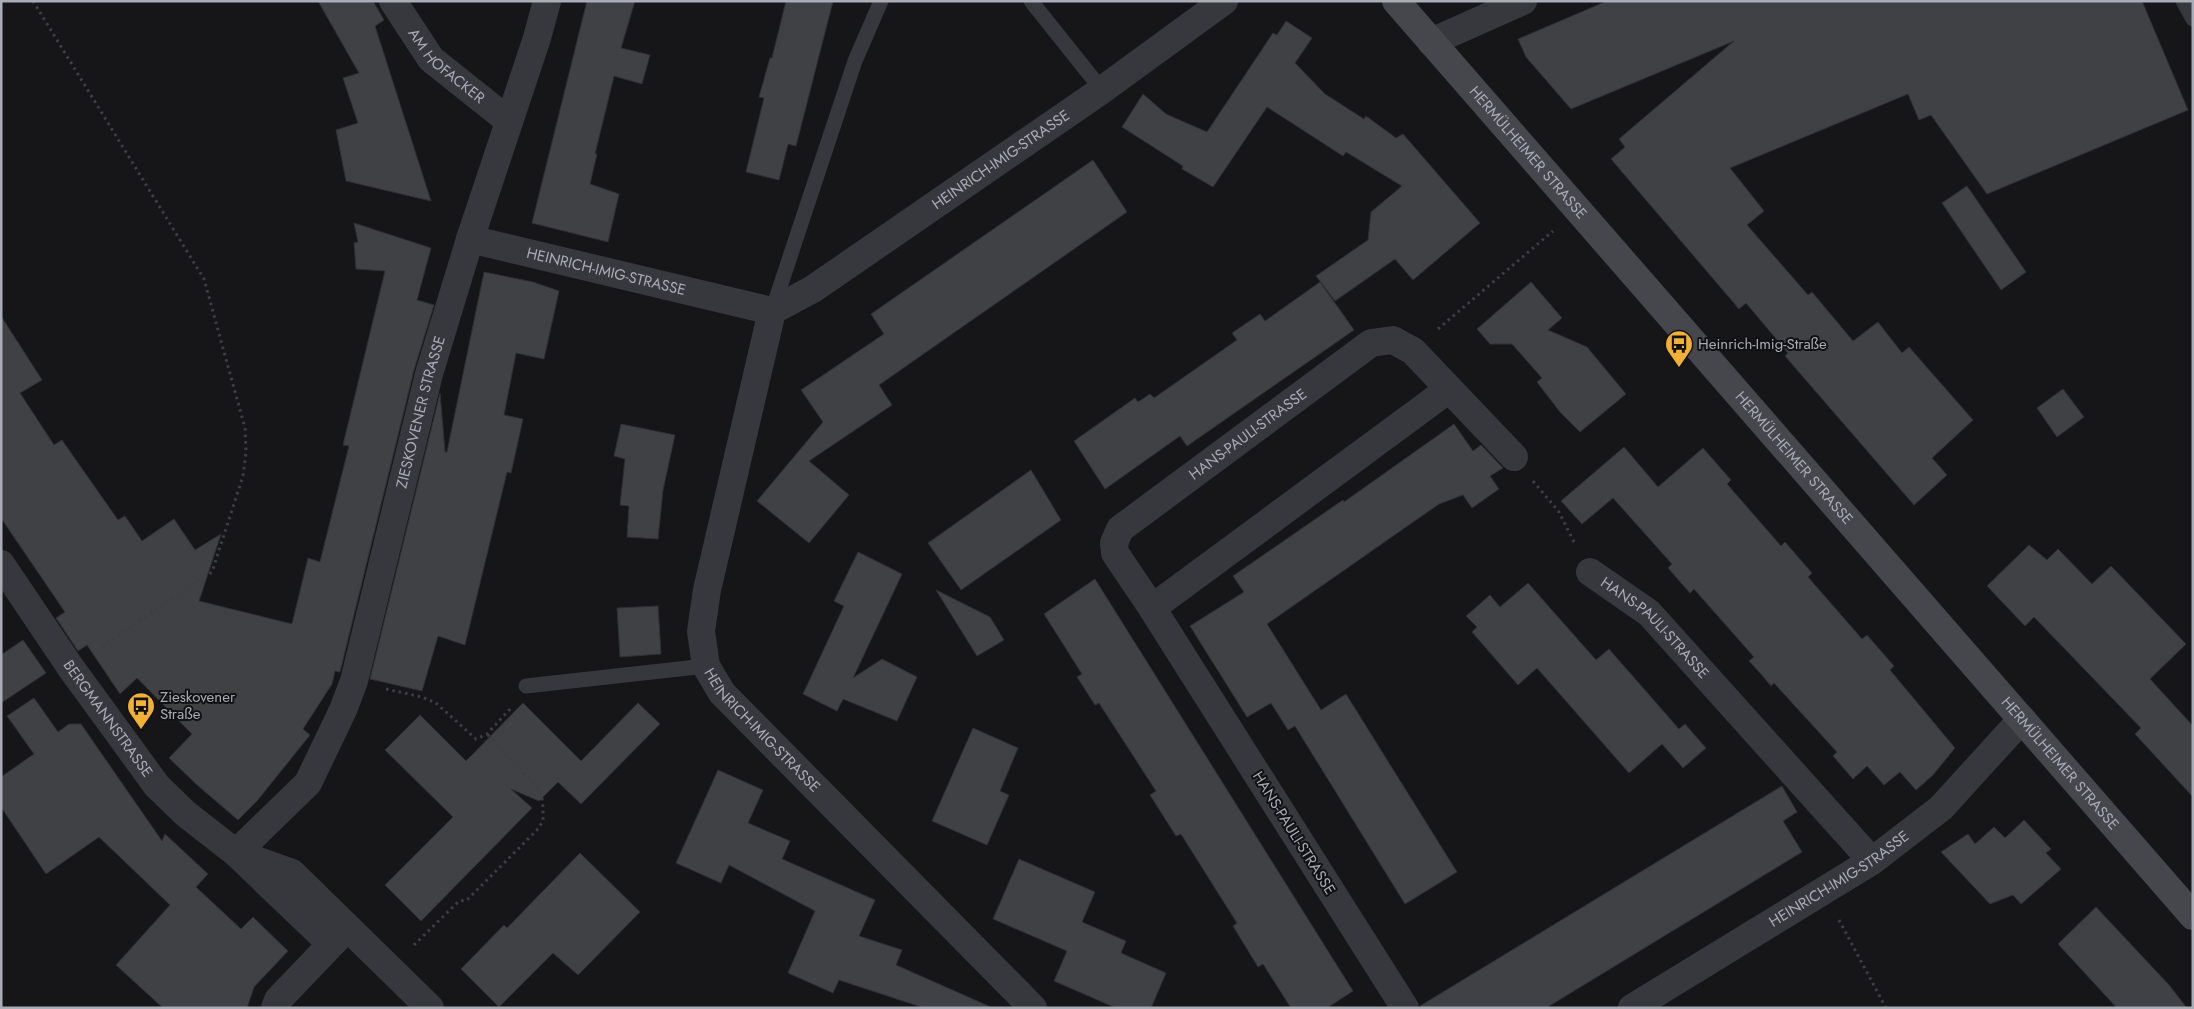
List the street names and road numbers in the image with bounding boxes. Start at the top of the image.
street label: AM HOFACKER [403,24,490,109]
street label: HERMÜLHEIMER STRASSE [1464,81,1592,224]
street label: HEINRICH-IMIG-STRASSE [927,104,1074,215]
street label: HEINRICH-IMIG-STRASSE [524,242,688,301]
street label: ZIESKOVENER STRASSE [390,333,451,491]
street label: HANS-PAULI-STRASSE [1184,383,1311,485]
street label: HERMÜLHEIMER STRASSE [1730,387,1858,529]
street label: HANS-PAULI-STRASSE [1596,572,1714,684]
street label: BERGMANNSTRASSE [58,656,158,782]
street label: HEINRICH-IMIG-STRASSE [699,664,825,797]
street label: HERMÜLHEIMER STRASSE [1996,692,2124,835]
street label: HANS-PAULI-STRASSE [1247,767,1341,899]
street label: HEINRICH-IMIG-STRASSE [1765,825,1914,933]

